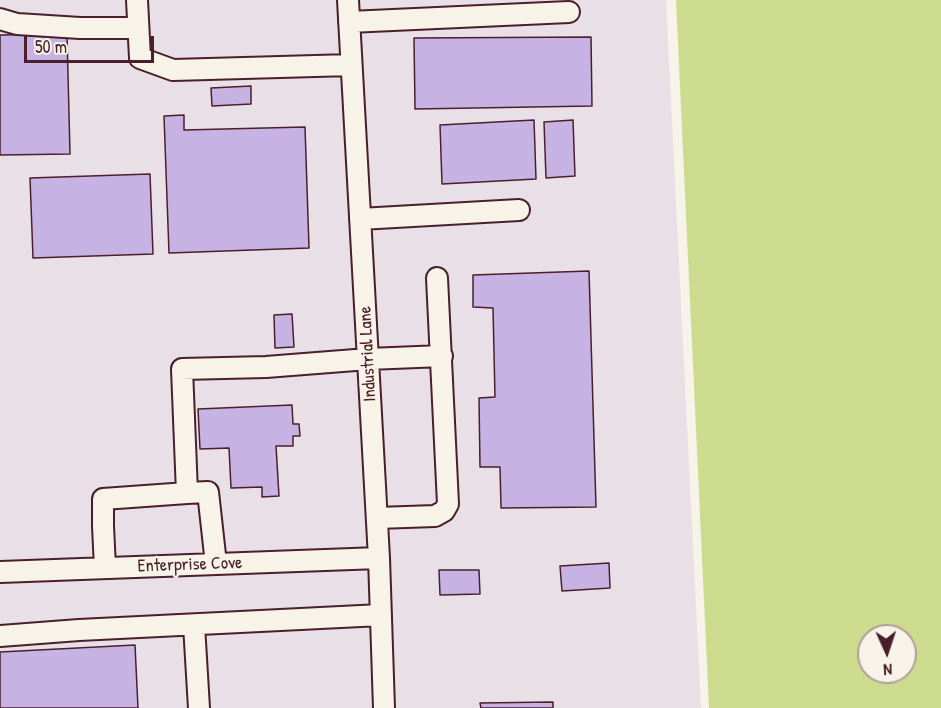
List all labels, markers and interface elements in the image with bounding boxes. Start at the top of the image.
scale bar [27,24,158,62]
text: 50 m [35,34,67,59]
street label: Industrial Lane [355,306,381,402]
street label: Enterprise Cove [137,552,243,578]
north arrow [857,624,917,684]
text: N [883,659,893,681]

